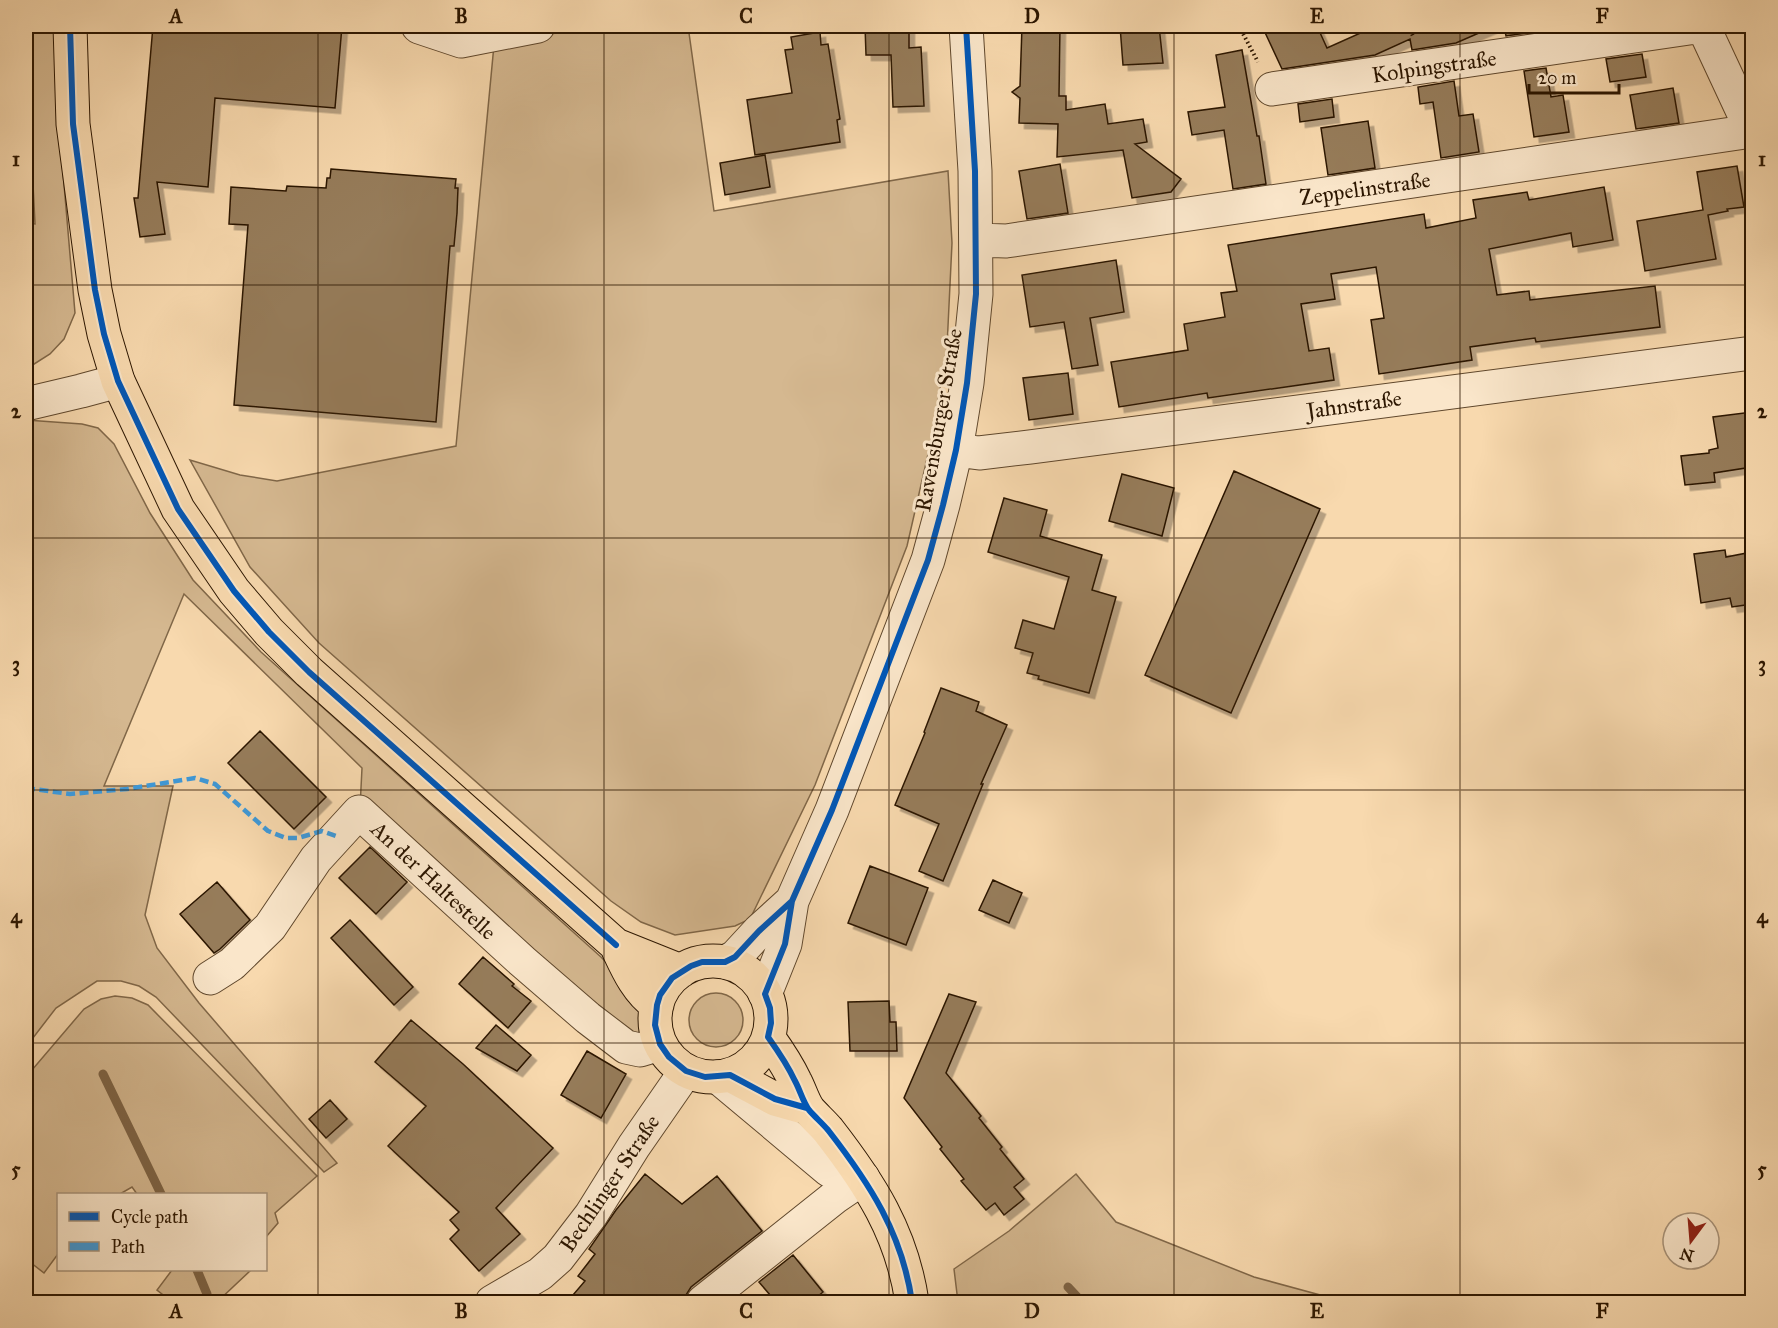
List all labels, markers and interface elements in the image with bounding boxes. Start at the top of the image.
text: A [167,4,183,28]
text: B [454,4,468,28]
text: C [739,4,753,28]
text: D [1024,4,1040,28]
text: E [1310,4,1325,28]
text: F [1595,4,1609,28]
street label: Kolpingstraße [1370,44,1498,89]
scale bar [1529,57,1619,95]
text: 20 m [1538,67,1576,89]
text: 1 [12,147,20,171]
text: 1 [1758,147,1766,171]
street label: Zeppelinstraße [1298,166,1432,211]
street label: Ravensburger Straße [909,326,968,514]
street label: Jahnstraße [1303,384,1403,425]
text: 2 [11,399,22,423]
text: 2 [1757,399,1768,423]
text: 3 [12,652,20,677]
text: 3 [1758,652,1766,677]
street label: An der Haltestelle [365,815,502,945]
text: 4 [10,904,22,929]
text: 4 [1756,904,1768,929]
street label: Bechlinger Straße [553,1109,665,1257]
text: 5 [11,1157,21,1181]
text: 5 [1757,1157,1767,1181]
legend [57,1193,267,1271]
text: Cycle path [111,1206,188,1228]
north arrow [1661,1211,1721,1271]
text: Path [111,1236,145,1258]
text: N [1677,1244,1696,1266]
text: A [167,1299,183,1323]
text: B [454,1299,468,1323]
text: C [739,1299,753,1323]
text: D [1024,1299,1040,1323]
text: E [1310,1299,1325,1323]
text: F [1595,1299,1609,1323]

